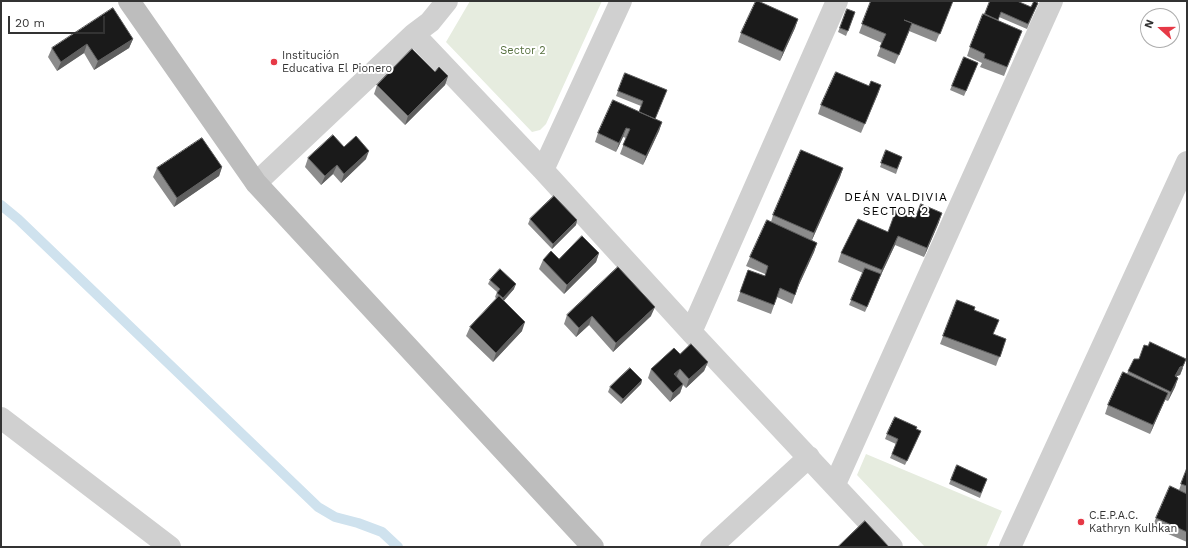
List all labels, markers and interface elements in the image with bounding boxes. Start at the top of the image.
scale bar [10,8,107,34]
north arrow [1140,8,1180,48]
text: 20 m [15,16,45,30]
text: N [1142,18,1157,30]
park label: Sector 2 [500,44,546,58]
place label: Institución Educativa El Pionero [282,49,392,75]
marker: Institución Educativa El Pionero [269,57,279,67]
district label: DEÁN VALDIVIA SECTOR 2 [844,190,948,218]
place label: C.E.P.A.C. Kathryn Kulhkan [1089,509,1177,535]
marker: C.E.P.A.C. Kathryn Kulhkan [1076,517,1086,527]

